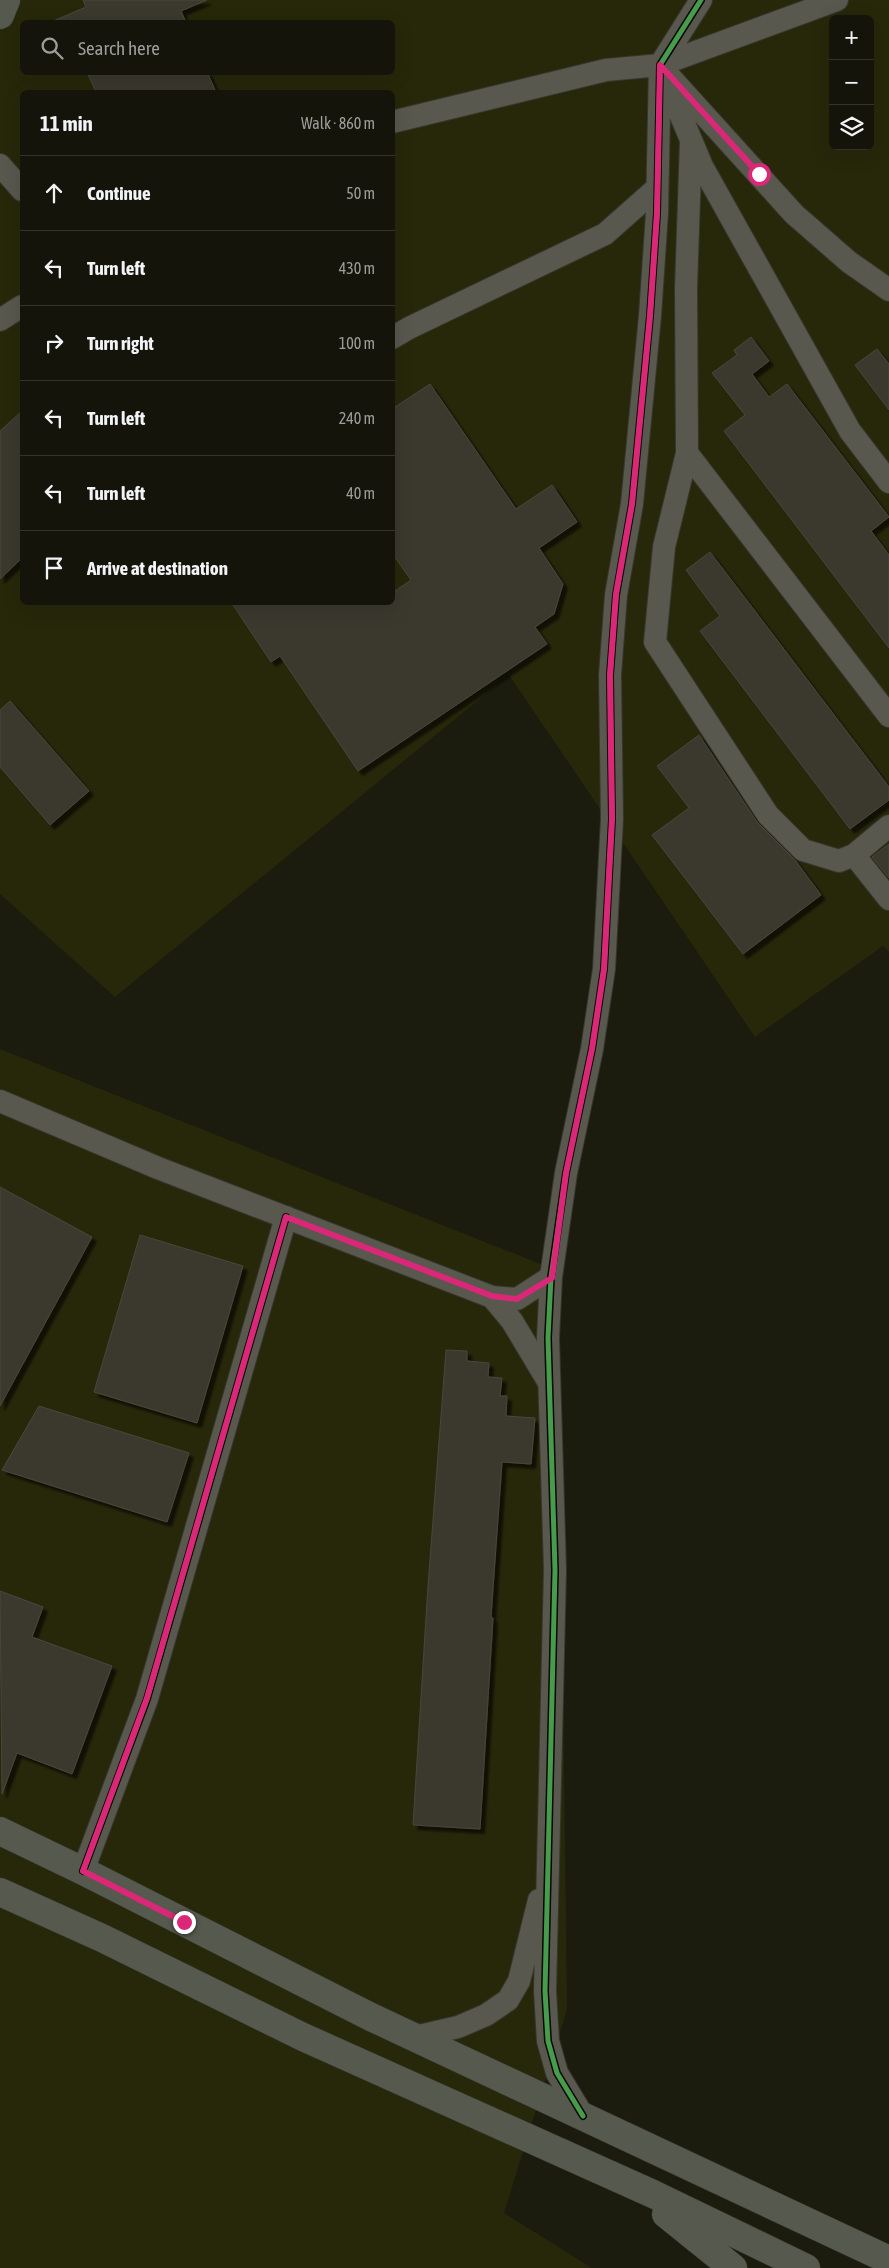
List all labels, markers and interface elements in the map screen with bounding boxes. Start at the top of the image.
map controls [829,15,874,150]
button: + [829,15,874,60]
search box [20,20,395,75]
icon: search [38,34,66,62]
text: Search here [78,37,160,59]
button: − [829,60,874,105]
button: layers [829,105,874,150]
text: 11 min [40,111,93,135]
text: Walk · 860 m [301,114,375,132]
route start [748,163,771,186]
icon: ahead [40,179,68,207]
text: Continue [87,182,151,204]
text: 50 m [346,184,375,202]
icon: left [40,254,68,282]
text: Turn left [87,257,145,279]
text: 430 m [339,259,375,277]
icon: right [40,329,68,357]
text: Turn right [87,332,154,354]
text: 100 m [339,334,375,352]
icon: left [40,404,68,432]
text: Turn left [87,407,145,429]
text: 240 m [339,409,375,427]
icon: left [40,479,68,507]
text: Turn left [87,482,145,504]
text: 40 m [346,484,375,502]
icon: arrive [40,554,68,582]
text: Arrive at destination [87,557,228,579]
route end [173,1911,196,1934]

